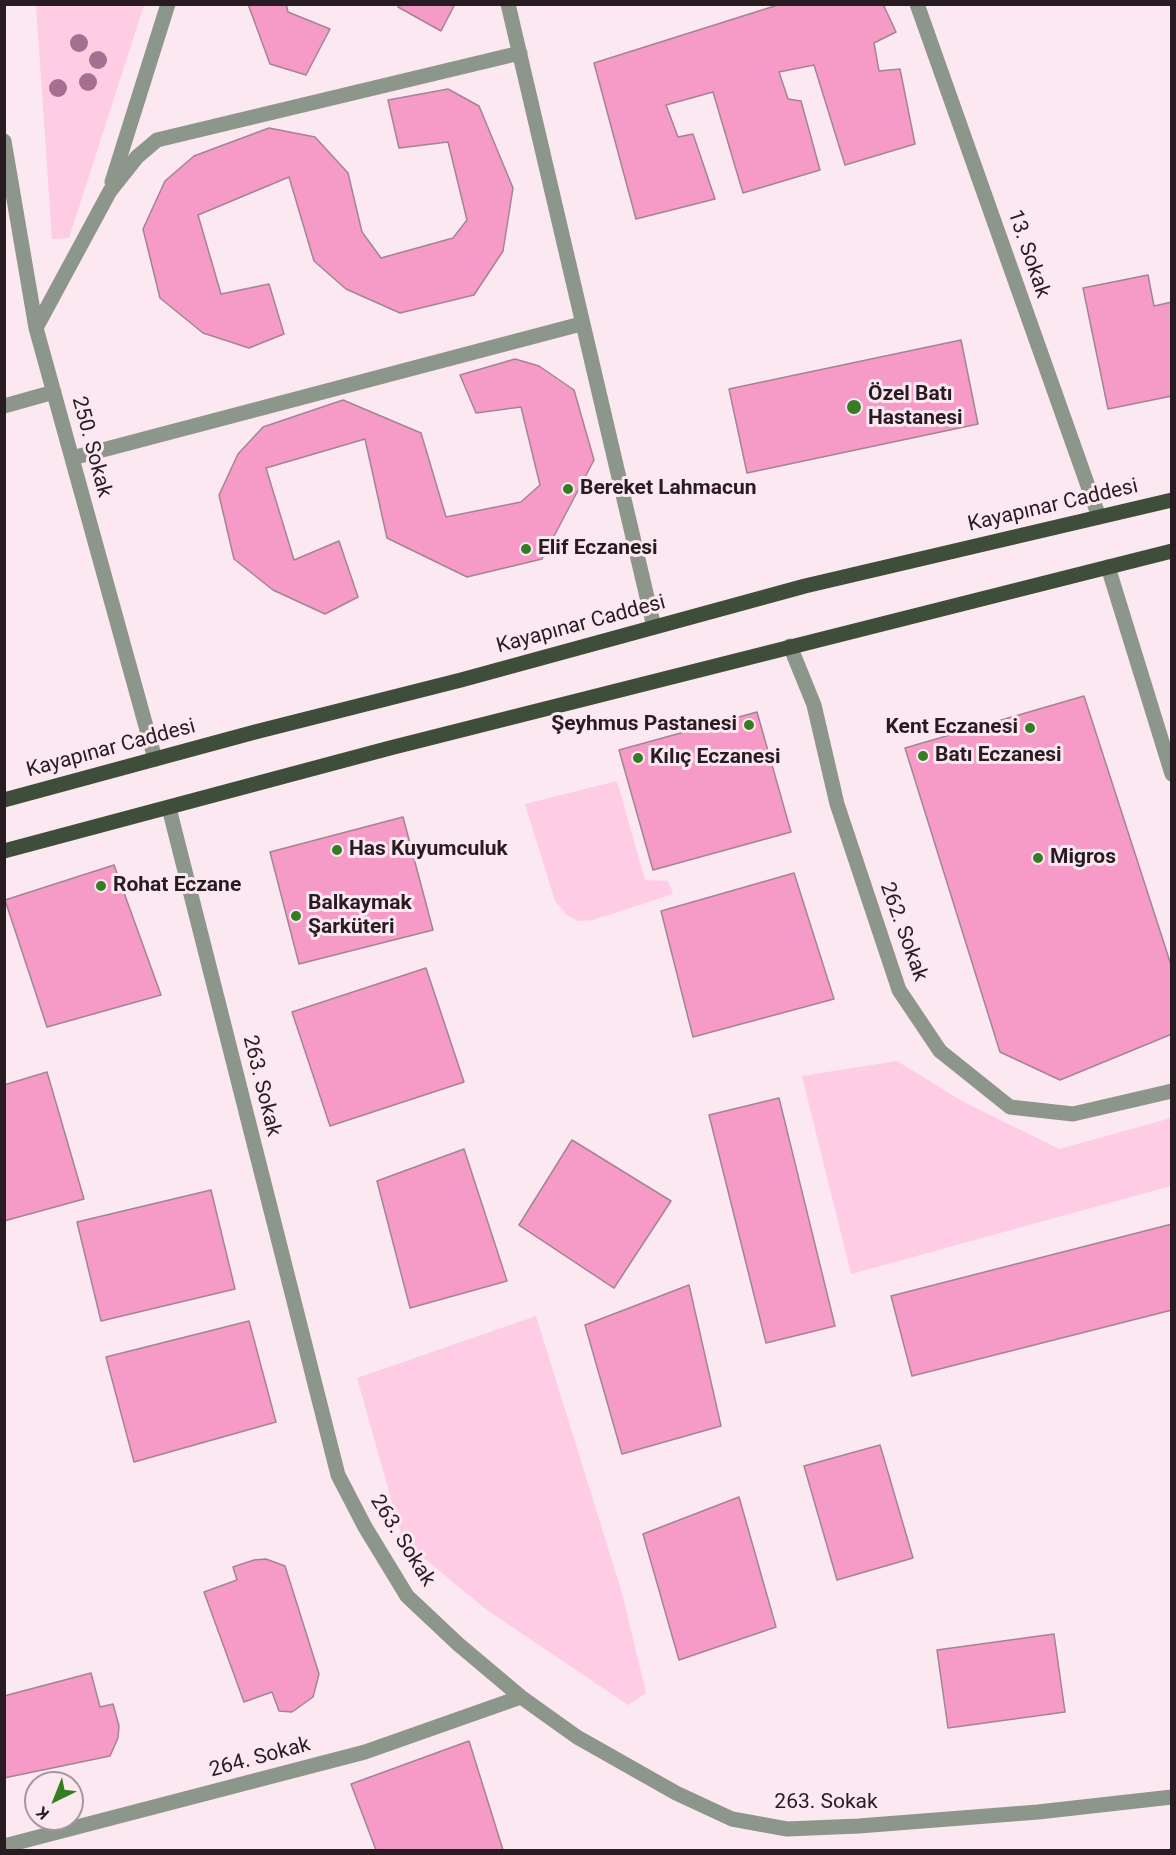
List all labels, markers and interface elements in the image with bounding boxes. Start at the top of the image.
street label: 13. Sokak [1001,207,1055,301]
place label: Özel Batı Hastanesi [868,382,963,432]
street label: 250. Sokak [65,394,117,500]
marker: Özel Batı Hastanesi [845,398,863,416]
street label: Kayapınar Caddesi [965,474,1141,538]
place label: Bereket Lahmacun [580,476,757,502]
marker: Bereket Lahmacun [561,482,575,496]
place label: Elif Eczanesi [538,536,658,562]
marker: Elif Eczanesi [519,542,533,556]
street label: Kayapınar Caddesi [494,590,668,660]
place label: Şeyhmus Pastanesi [551,712,737,738]
street label: Kayapınar Caddesi [24,714,198,784]
place label: Kent Eczanesi [886,715,1018,741]
marker: Şeyhmus Pastanesi [742,718,756,732]
marker: Kent Eczanesi [1023,721,1037,735]
place label: Batı Eczanesi [935,743,1062,769]
place label: Kılıç Eczanesi [650,745,780,771]
marker: Batı Eczanesi [916,749,930,763]
marker: Kılıç Eczanesi [631,751,645,765]
place label: Has Kuyumculuk [349,837,508,863]
marker: Has Kuyumculuk [330,843,344,857]
place label: Migros [1050,845,1116,871]
marker: Migros [1031,851,1045,865]
place label: Rohat Eczane [113,873,241,899]
marker: Rohat Eczane [94,879,108,893]
street label: 262. Sokak [873,879,933,985]
place label: Balkaymak Şarküteri [308,891,412,941]
marker: Balkaymak Şarküteri [289,909,303,923]
street label: 263. Sokak [236,1033,286,1139]
street label: 263. Sokak [364,1491,440,1591]
street label: 264. Sokak [207,1732,313,1784]
north arrow [24,1771,84,1831]
street label: 263. Sokak [774,1790,878,1816]
text: K [33,1803,53,1823]

